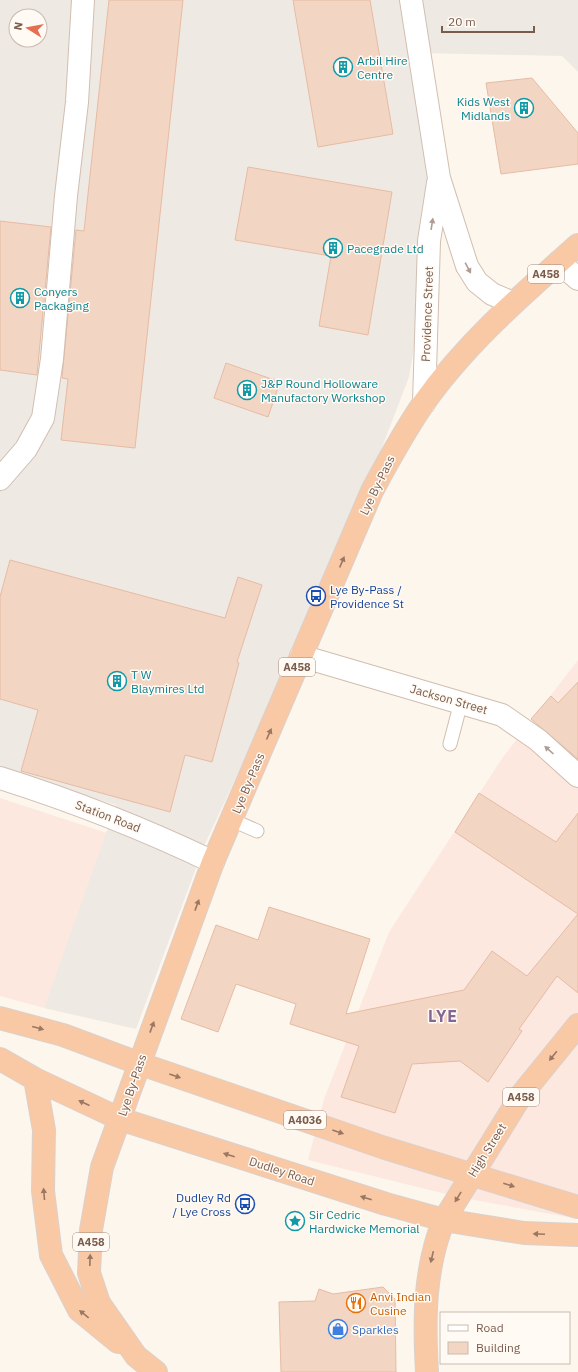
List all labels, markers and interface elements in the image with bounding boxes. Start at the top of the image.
north arrow [8,8,48,48]
scale bar [442,8,534,34]
text: 20 m [448,14,476,29]
text: N [11,21,26,31]
place label: Arbil Hire Centre [357,53,408,82]
building icon: Arbil Hire Centre [332,56,354,78]
place label: Kids West Midlands [457,94,510,123]
building icon: Kids West Midlands [513,97,535,119]
one-way arrow [429,218,435,230]
building icon: Pacegrade Ltd [322,237,344,259]
place label: Pacegrade Ltd [347,241,424,256]
one-way arrow [465,262,472,274]
road number: A458 [528,265,564,283]
street label: Providence Street [418,266,436,362]
place label: Conyers Packaging [34,284,89,313]
building icon: Conyers Packaging [9,287,31,309]
place label: J&P Round Holloware Manufactory Workshop [261,376,386,405]
building icon: J&P Round Holloware Manufactory Workshop [236,379,258,401]
street label: Lye By-Pass [356,453,398,517]
one-way arrow [339,556,345,568]
place label: Lye By-Pass / Providence St [330,582,404,611]
bus stop icon: Lye By-Pass / Providence St [305,585,327,607]
road number: A458 [279,658,315,676]
place label: T W Blaymires Ltd [131,667,205,696]
building icon: T W Blaymires Ltd [106,670,128,692]
street label: Jackson Street [409,681,489,717]
one-way arrow [266,728,272,739]
one-way arrow [544,745,554,755]
street label: Lye By-Pass [229,750,268,816]
street label: Station Road [73,797,143,835]
one-way arrow [195,899,201,911]
district label: LYE [428,1006,458,1026]
one-way arrow [149,1020,155,1032]
one-way arrow [32,1025,44,1031]
one-way arrow [549,1050,558,1061]
street label: Lye By-Pass [114,1052,150,1118]
one-way arrow [170,1073,182,1079]
road number: A458 [503,1088,539,1106]
one-way arrow [79,1100,90,1106]
road number: A4036 [284,1111,326,1129]
street label: High Street [465,1120,509,1180]
one-way arrow [333,1129,345,1135]
one-way arrow [223,1151,235,1157]
street label: Dudley Road [247,1153,317,1189]
one-way arrow [503,1182,515,1188]
one-way arrow [41,1188,47,1200]
place label: Dudley Rd / Lye Cross [173,1190,231,1219]
one-way arrow [454,1192,462,1202]
bus stop icon: Dudley Rd / Lye Cross [234,1193,256,1215]
one-way arrow [360,1195,372,1201]
place label: Sir Cedric Hardwicke Memorial [309,1207,420,1236]
place icon: Sir Cedric Hardwicke Memorial [284,1210,306,1232]
one-way arrow [533,1230,545,1237]
road number: A458 [73,1233,109,1251]
one-way arrow [429,1251,435,1263]
one-way arrow [87,1253,93,1266]
place label: Anvi Indian Cusine [370,1289,431,1318]
restaurant icon: Anvi Indian Cusine [345,1292,367,1314]
one-way arrow [79,1310,89,1319]
legend [440,1312,570,1364]
shop icon: Sparkles [327,1318,349,1340]
text: Road [476,1320,504,1335]
place label: Sparkles [352,1322,399,1337]
text: Building [476,1340,521,1355]

